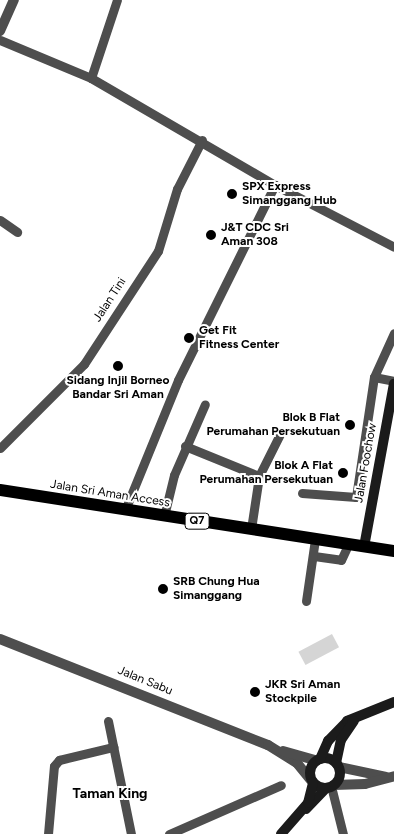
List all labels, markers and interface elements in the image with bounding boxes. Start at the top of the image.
place label: SPX Express Simanggang Hub [242,180,337,208]
marker: SPX Express Simanggang Hub [226,188,238,200]
place label: J&T CDC Sri Aman 308 [221,221,289,249]
marker: J&T CDC Sri Aman 308 [205,229,217,241]
street label: Jalan Tini [90,275,130,325]
place label: Get Fit Fitness Center [199,324,279,352]
marker: Get Fit Fitness Center [183,332,195,344]
marker: Sidang Injil Borneo Bandar Sri Aman [112,360,124,372]
place label: Sidang Injil Borneo Bandar Sri Aman [67,374,169,402]
place label: Blok B Flat Perumahan Persekutuan [206,411,340,439]
marker: Blok B Flat Perumahan Persekutuan [344,419,356,431]
street label: Jalan Foochow [352,422,380,504]
place label: Blok A Flat Perumahan Persekutuan [199,459,333,487]
marker: Blok A Flat Perumahan Persekutuan [337,467,349,479]
street label: Jalan Sri Aman Access [49,477,171,511]
road number: Q7 [184,512,210,530]
place label: SRB Chung Hua Simanggang [173,575,260,603]
marker: SRB Chung Hua Simanggang [157,583,169,595]
street label: Jalan Sabu [115,663,175,699]
place label: JKR Sri Aman Stockpile [265,678,340,706]
marker: JKR Sri Aman Stockpile [249,686,261,698]
district label: Taman King [72,786,148,802]

